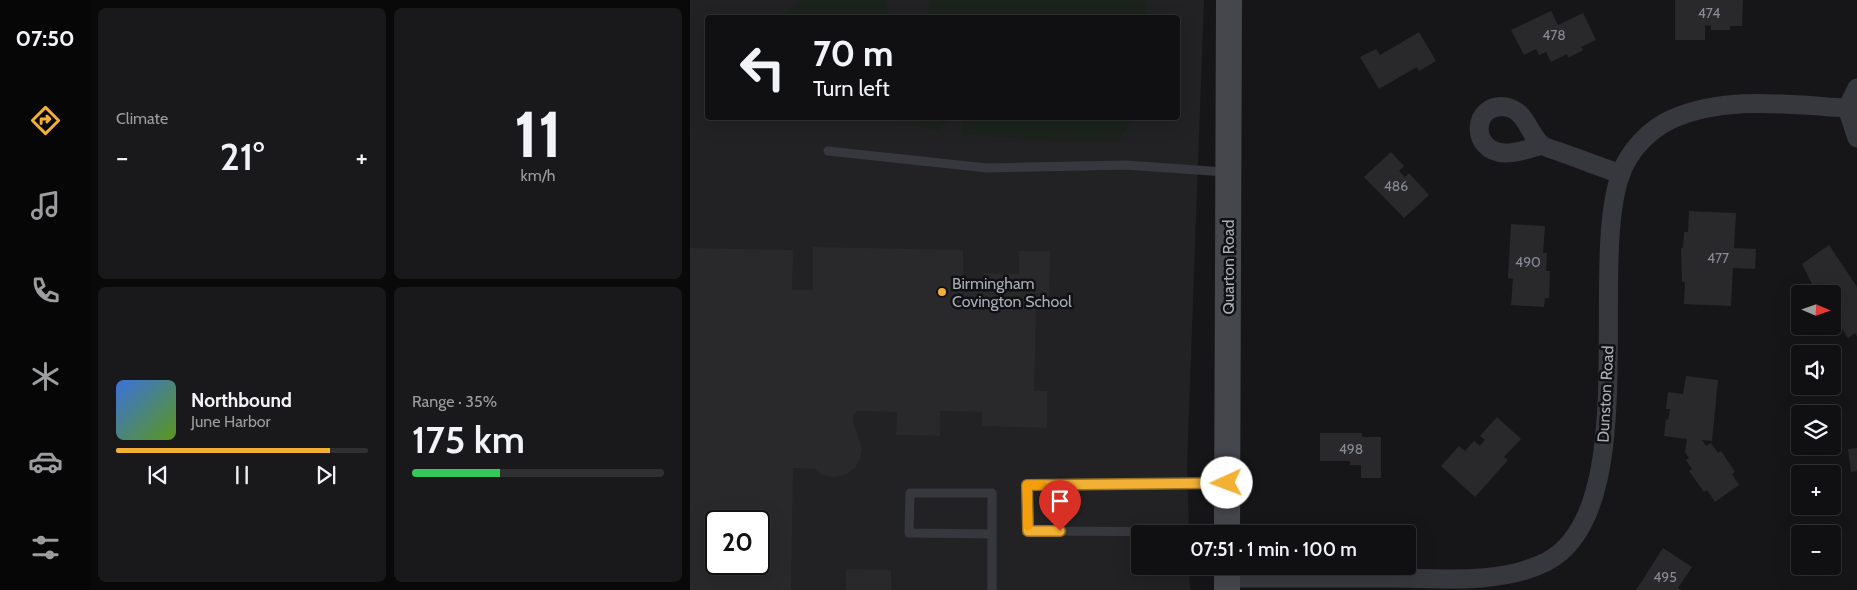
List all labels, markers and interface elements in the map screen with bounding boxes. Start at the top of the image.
house number: 474 [1698,4,1720,22]
text: 07:50 [16,25,74,52]
house number: 478 [1542,26,1566,44]
text: 70 m [813,32,894,75]
icon: left [730,35,795,100]
text: Turn left [813,75,890,102]
text: 11 [514,94,562,173]
icon: directions [28,103,63,138]
text: Climate [116,109,168,128]
text: 21° [220,133,264,180]
text: − [116,140,128,174]
text: + [356,140,368,174]
text: km/h [520,166,556,185]
house number: 486 [1384,177,1408,195]
icon: music [28,188,63,223]
street label: Quarton Road [1219,220,1238,314]
house number: 477 [1707,249,1729,267]
house number: 490 [1515,253,1541,271]
icon: phone [28,273,63,308]
place label: Birmingham Covington School [952,274,1072,311]
north arrow [1791,285,1841,335]
map controls [1791,285,1841,575]
marker: Birmingham Covington School [936,286,948,298]
street label: Dunston Road [1593,345,1618,443]
button: sound [1791,345,1841,395]
icon: climate [28,359,63,394]
text: Northbound [191,389,292,412]
text: Range · 35% [412,392,497,411]
button: layers [1791,405,1841,455]
text: June Harbor [191,412,271,431]
text: 175 km [412,416,525,463]
house number: 498 [1339,440,1363,458]
icon: car [28,444,63,479]
position arrow [1200,456,1252,508]
icon: previous [144,461,172,489]
icon: pause [228,461,256,489]
icon: next [312,461,340,489]
button: + [1791,465,1841,515]
pin [1039,480,1081,531]
icon: arrive [1046,487,1074,515]
speed limit sign: 20 [705,510,770,575]
button: − [1791,525,1841,575]
icon: filters [28,530,63,565]
text: 07:51 · 1 min · 100 m [1190,538,1357,561]
house number: 495 [1653,568,1677,586]

